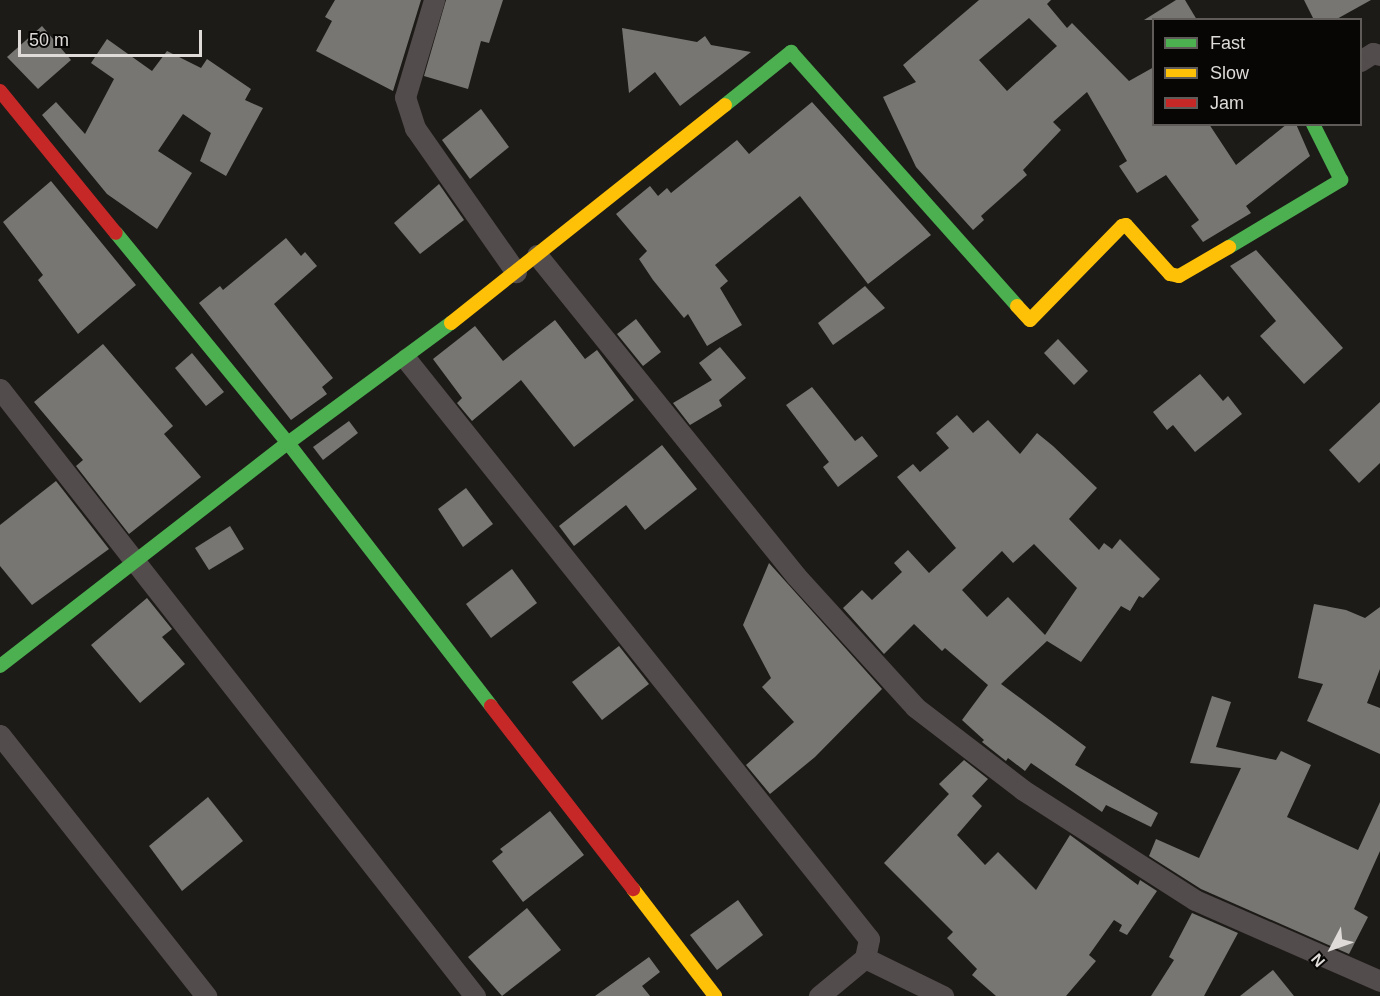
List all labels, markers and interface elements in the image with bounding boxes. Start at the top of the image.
scale bar [21,18,206,56]
legend [1152,18,1362,126]
text: 50 m [29,30,69,50]
text: Fast [1210,33,1245,53]
text: Slow [1210,63,1249,83]
text: Jam [1210,93,1244,113]
north arrow [1302,918,1362,978]
text: N [1308,950,1328,970]

